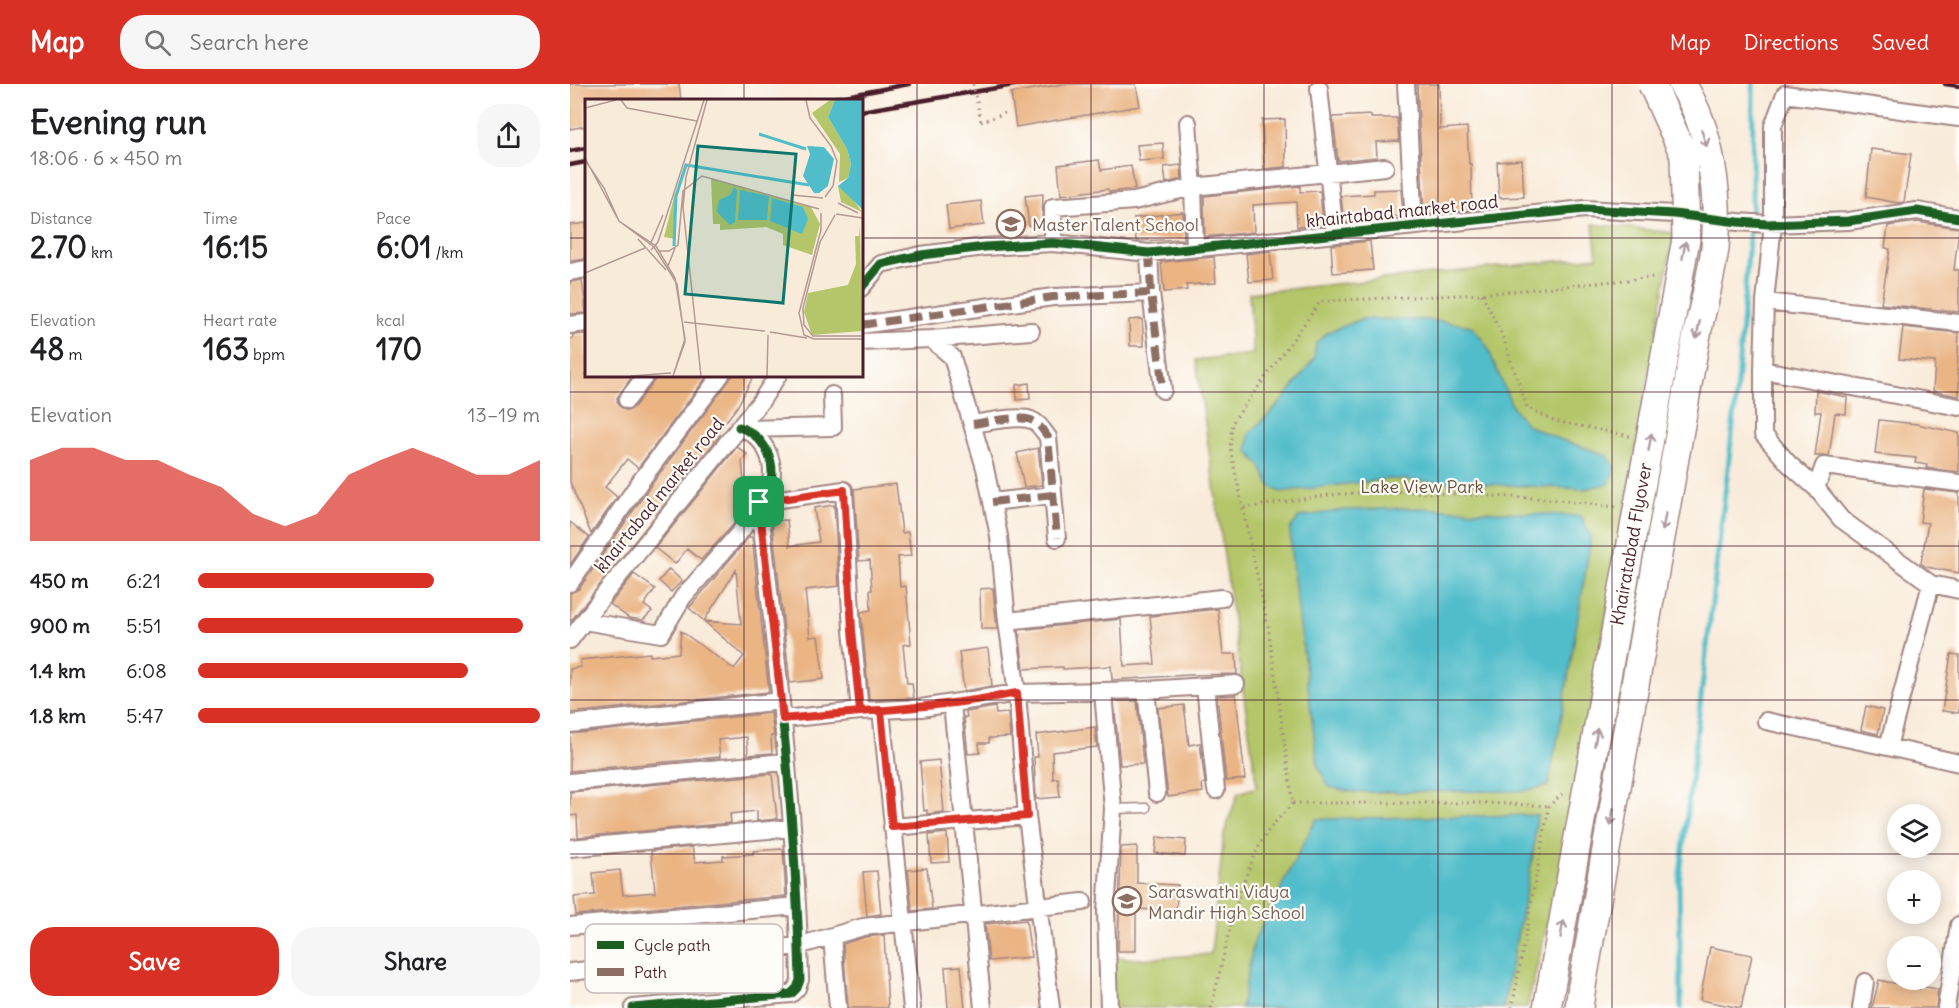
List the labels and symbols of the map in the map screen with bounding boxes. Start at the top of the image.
inset map [585,99,862,376]
one-way arrow [1700,128,1711,147]
street label: khairtabad market road [1305,189,1500,233]
school or university icon: Master Talent School [995,208,1027,240]
place label: Master Talent School [1032,213,1199,236]
one-way arrow [1679,241,1690,261]
one-way arrow [1692,320,1703,339]
street label: khairtabad market road [589,412,729,577]
one-way arrow [1645,433,1656,452]
street label: Khairatabad Flyover [1605,460,1657,627]
park label: Lake View Park [1360,475,1484,498]
pin [733,476,784,527]
one-way arrow [1658,512,1669,531]
one-way arrow [1591,728,1602,748]
one-way arrow [1606,807,1617,827]
place label: Saraswathi Vidya Mandir High School [1148,880,1305,924]
school or university icon: Saraswathi Vidya Mandir High School [1111,885,1143,917]
one-way arrow [1557,920,1568,940]
legend [585,924,783,993]
text: Cycle path [634,935,710,955]
text: Path [634,962,667,982]

